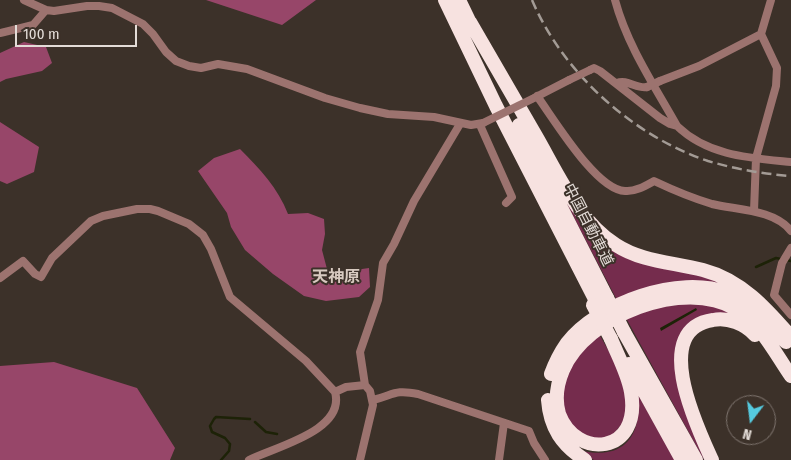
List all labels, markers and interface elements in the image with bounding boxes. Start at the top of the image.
scale bar [18,15,140,47]
text: 100 m [23,25,60,43]
street label: 中国自動車道 [560,181,616,269]
district label: 天神原 [312,268,360,288]
north arrow [726,395,776,445]
text: N [741,425,754,443]

